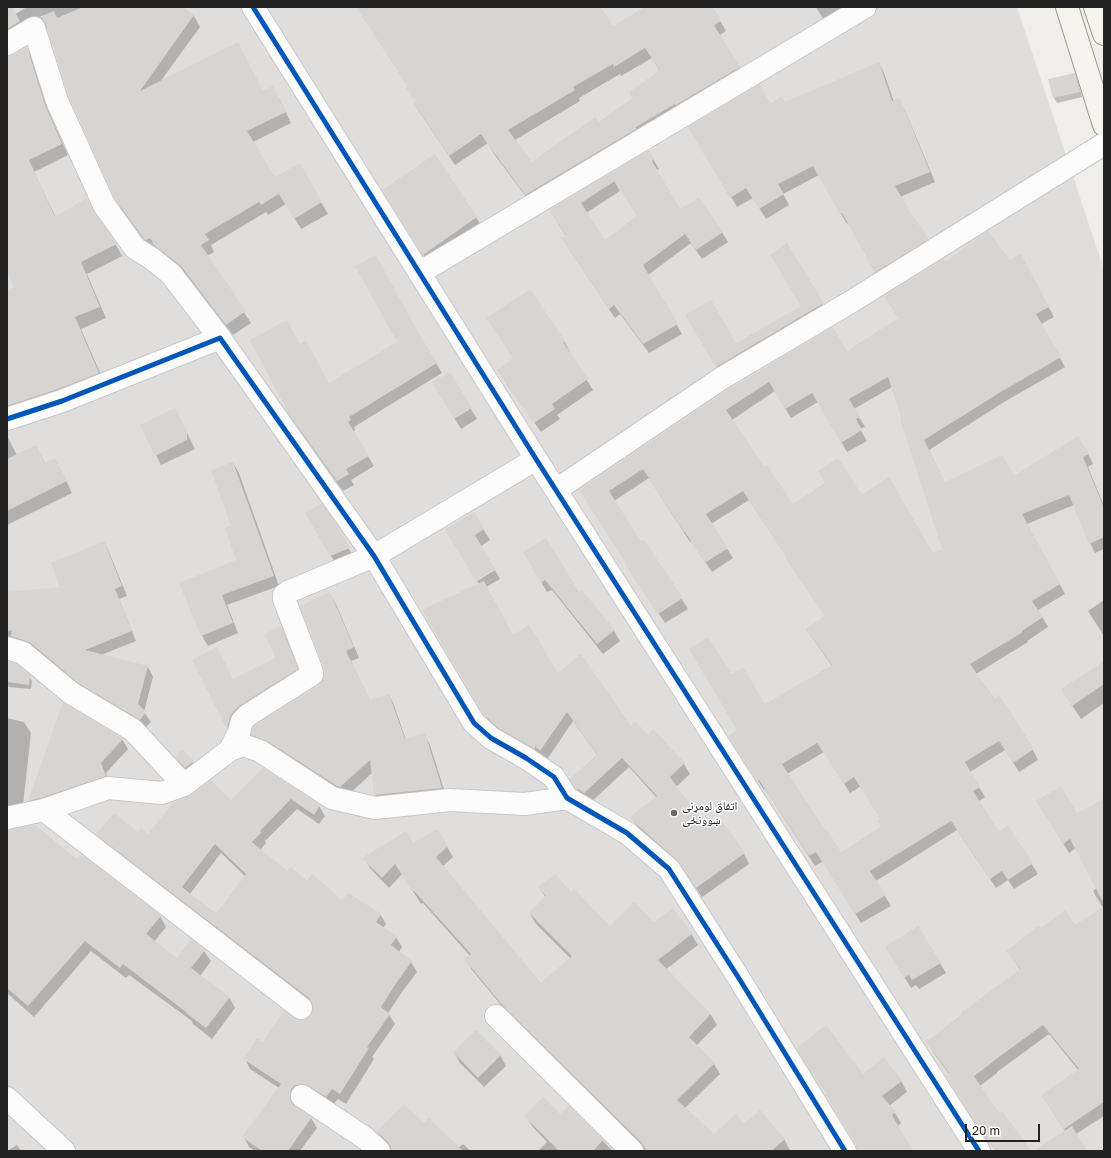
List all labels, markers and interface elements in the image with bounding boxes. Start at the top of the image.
place label: اتفاق لومړنی ښوونځی [682,799,737,827]
marker: اتفاق لومړنی ښوونځی [669,808,679,818]
scale bar [967,1116,1042,1142]
text: 20 m [972,1123,1000,1138]

